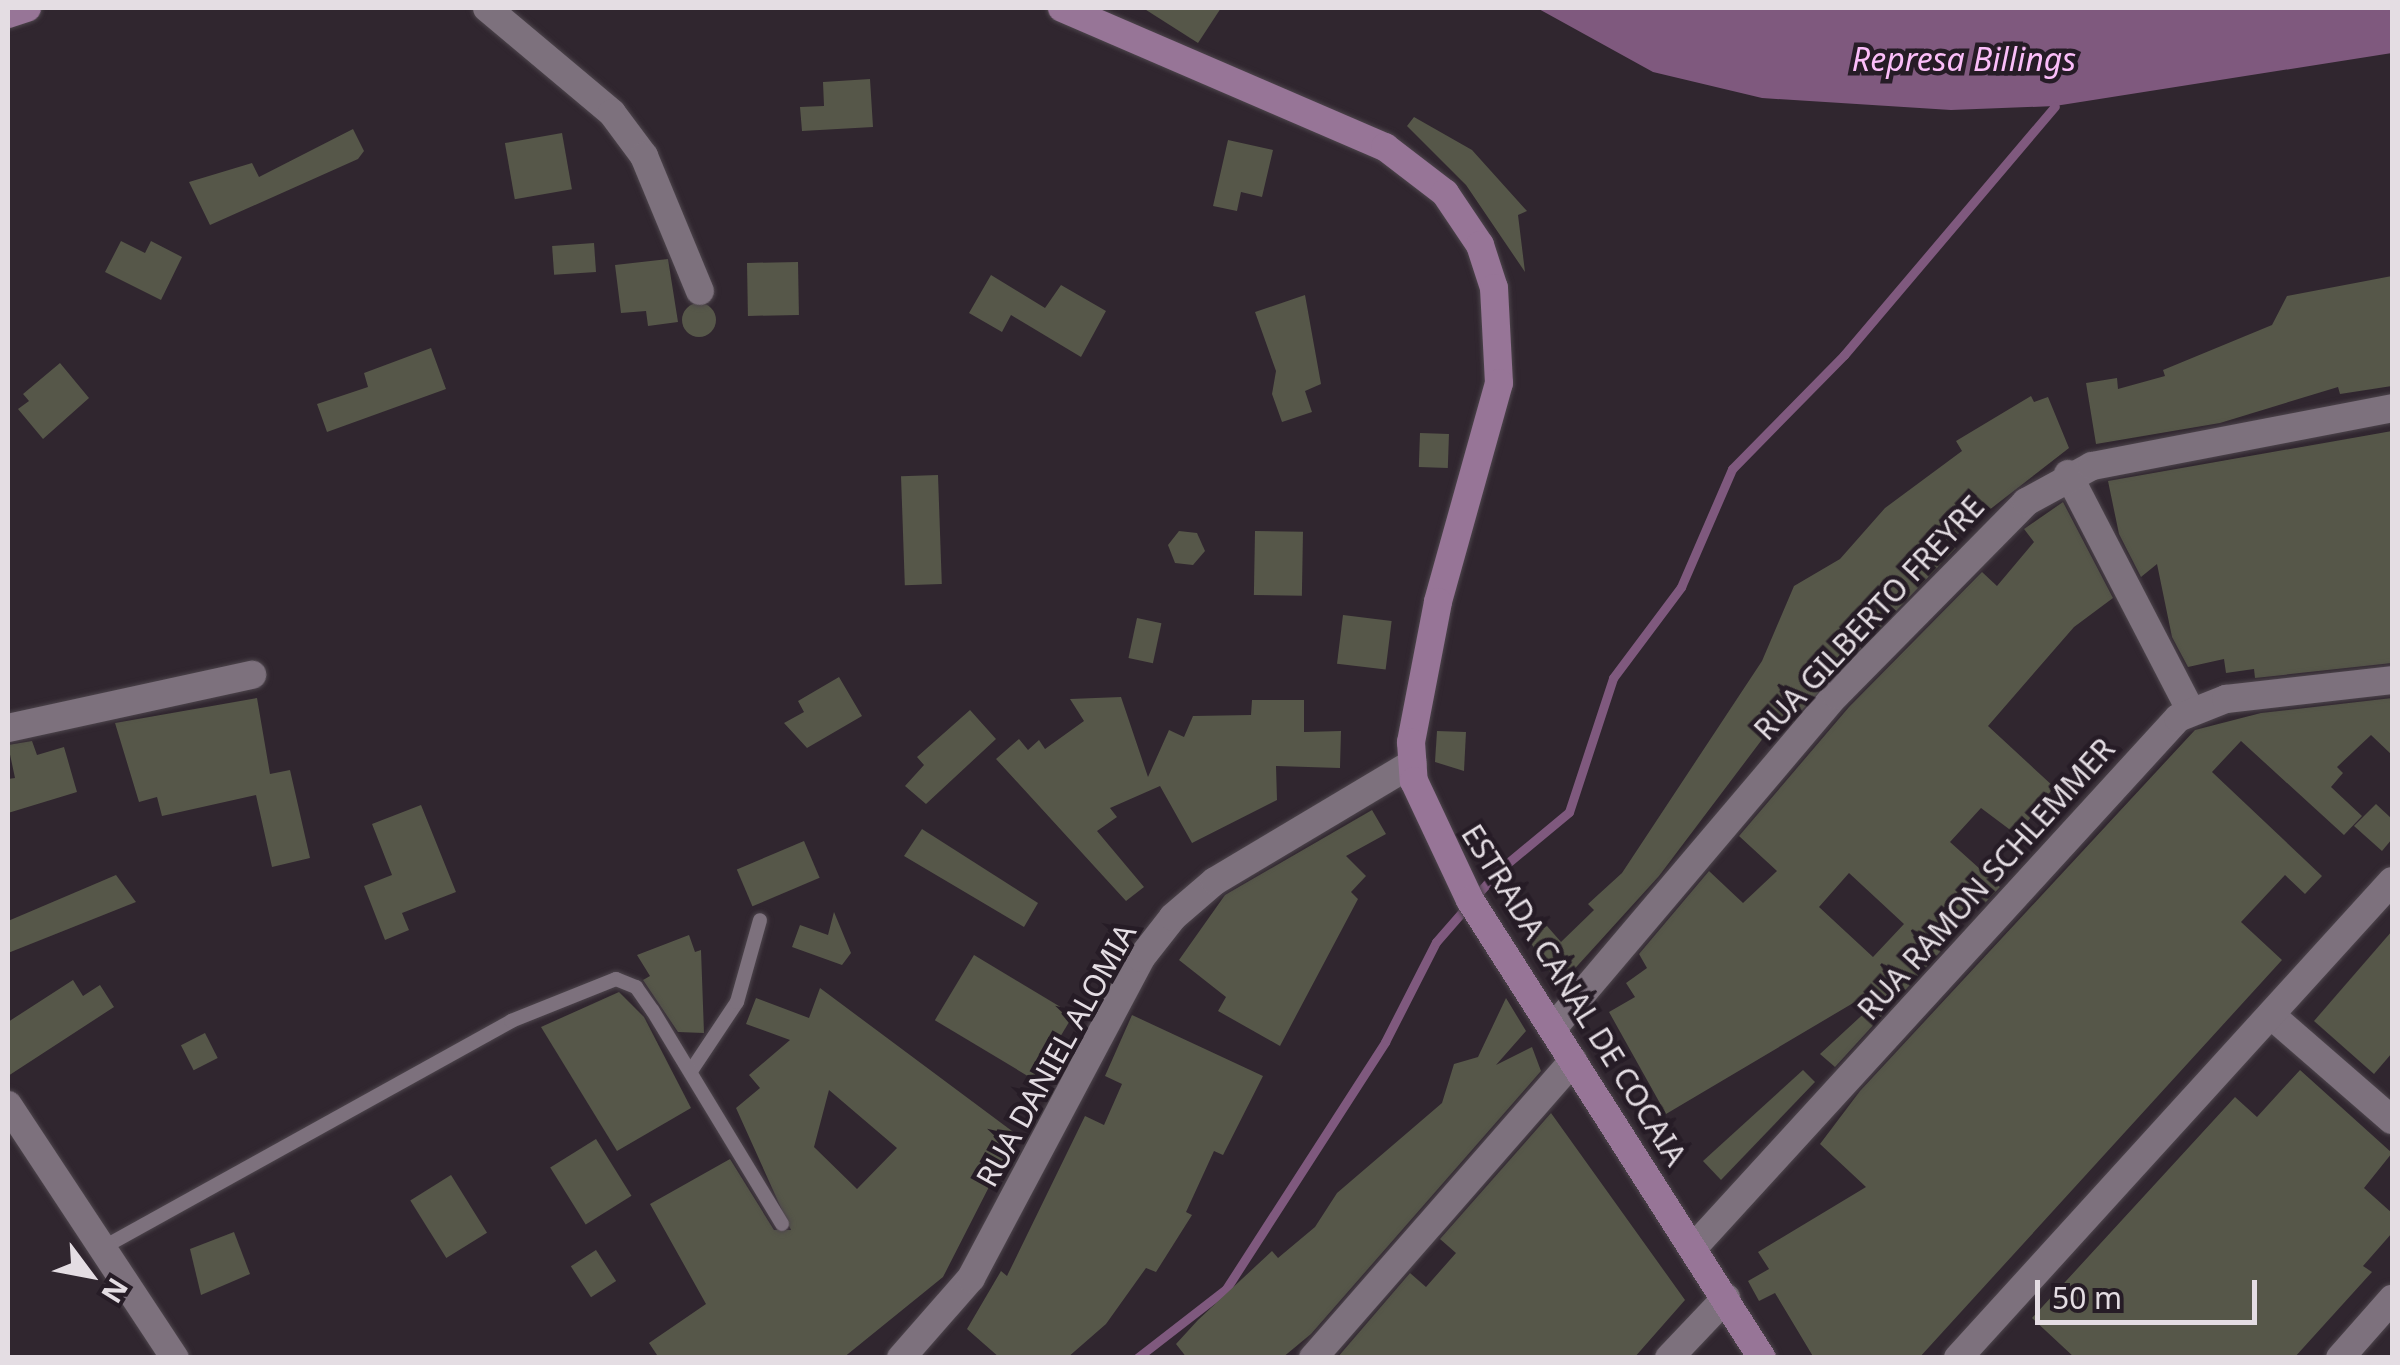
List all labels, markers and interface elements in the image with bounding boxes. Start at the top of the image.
water label: Represa Billings [1852,40,2076,78]
street label: RUA GILBERTO FREYRE [1747,489,1991,747]
street label: RUA RAMON SCHLEMMER [1850,731,2122,1027]
street label: ESTRADA CANAL DE COCAIA [1454,818,1694,1172]
street label: RUA DANIEL ALOMIA [969,917,1143,1193]
north arrow [40,1225,140,1325]
scale bar [2040,1260,2262,1322]
text: N [93,1271,138,1311]
text: 50 m [2052,1277,2122,1318]

